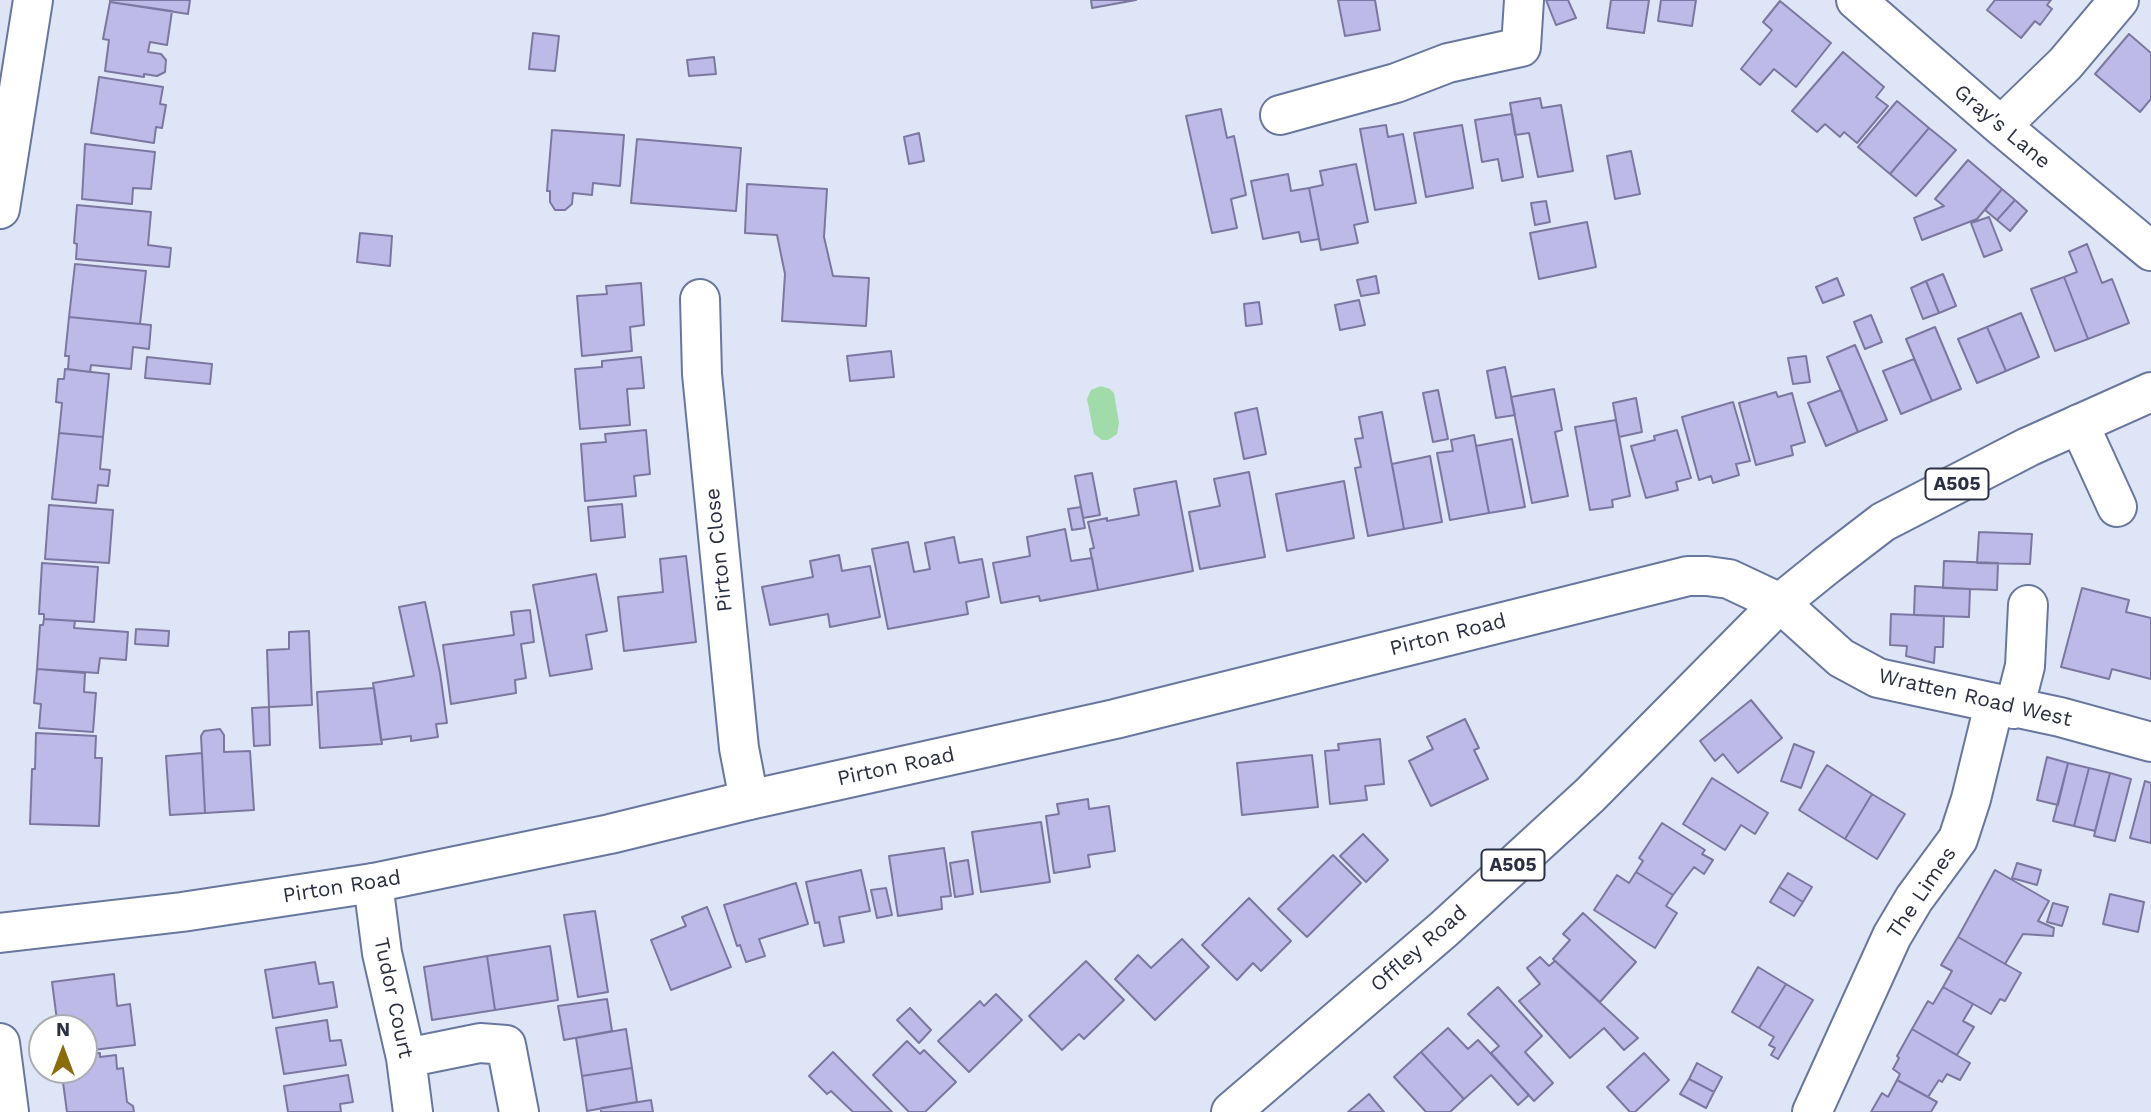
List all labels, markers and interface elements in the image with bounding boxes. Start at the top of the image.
street label: Gray's Lane [1949,79,2055,175]
road number: A505 [1926,468,1988,499]
street label: Pirton Close [700,487,738,613]
street label: Pirton Road [1387,608,1509,662]
street label: Wratten Road West [1876,663,2074,733]
street label: Pirton Road [835,742,957,792]
street label: The Limes [1882,842,1962,944]
road number: A505 [1482,850,1544,880]
street label: Pirton Road [281,865,403,909]
street label: Offley Road [1366,900,1472,998]
street label: Tudor Court [368,935,418,1061]
north arrow [28,1014,98,1084]
text: N [56,1018,70,1041]

